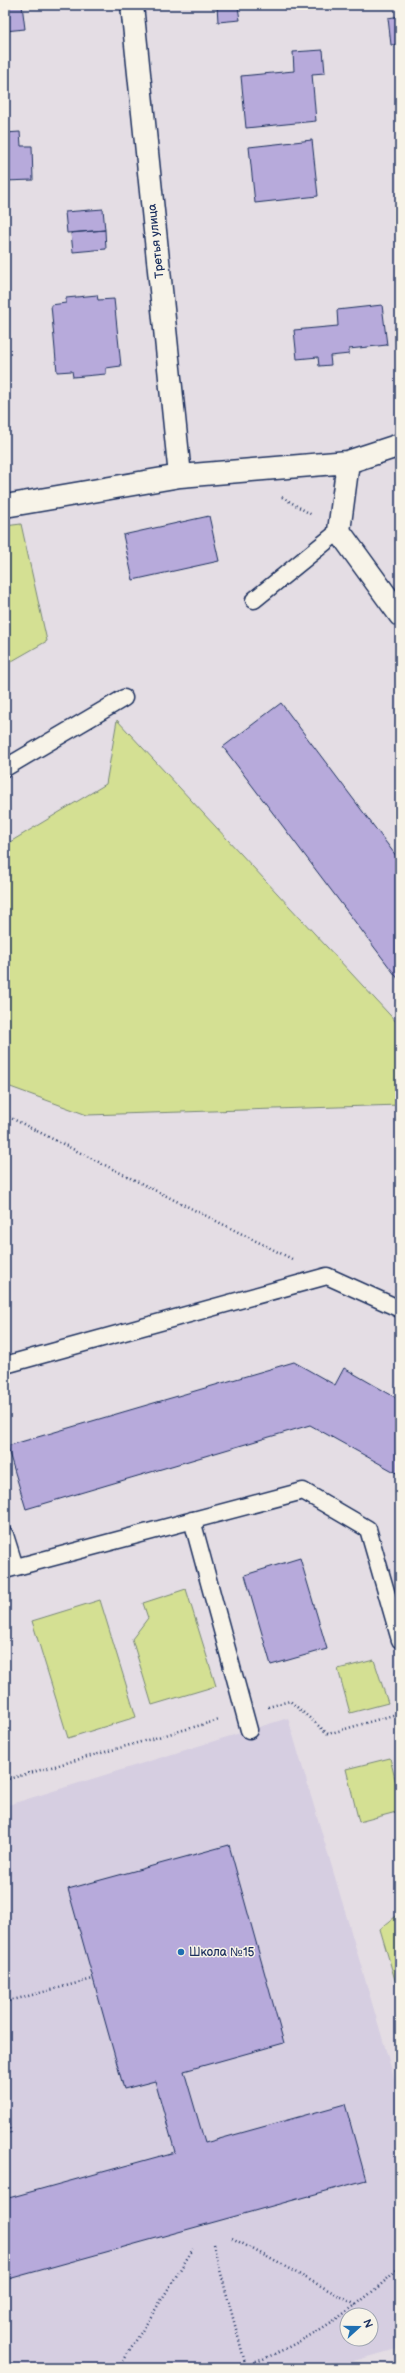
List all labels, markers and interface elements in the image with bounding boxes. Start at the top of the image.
street label: Третья улица [145,203,167,279]
place label: Школа №15 [189,1945,255,1960]
marker: Школа №15 [176,1947,186,1957]
north arrow [339,2307,379,2347]
text: N [360,2317,375,2330]

